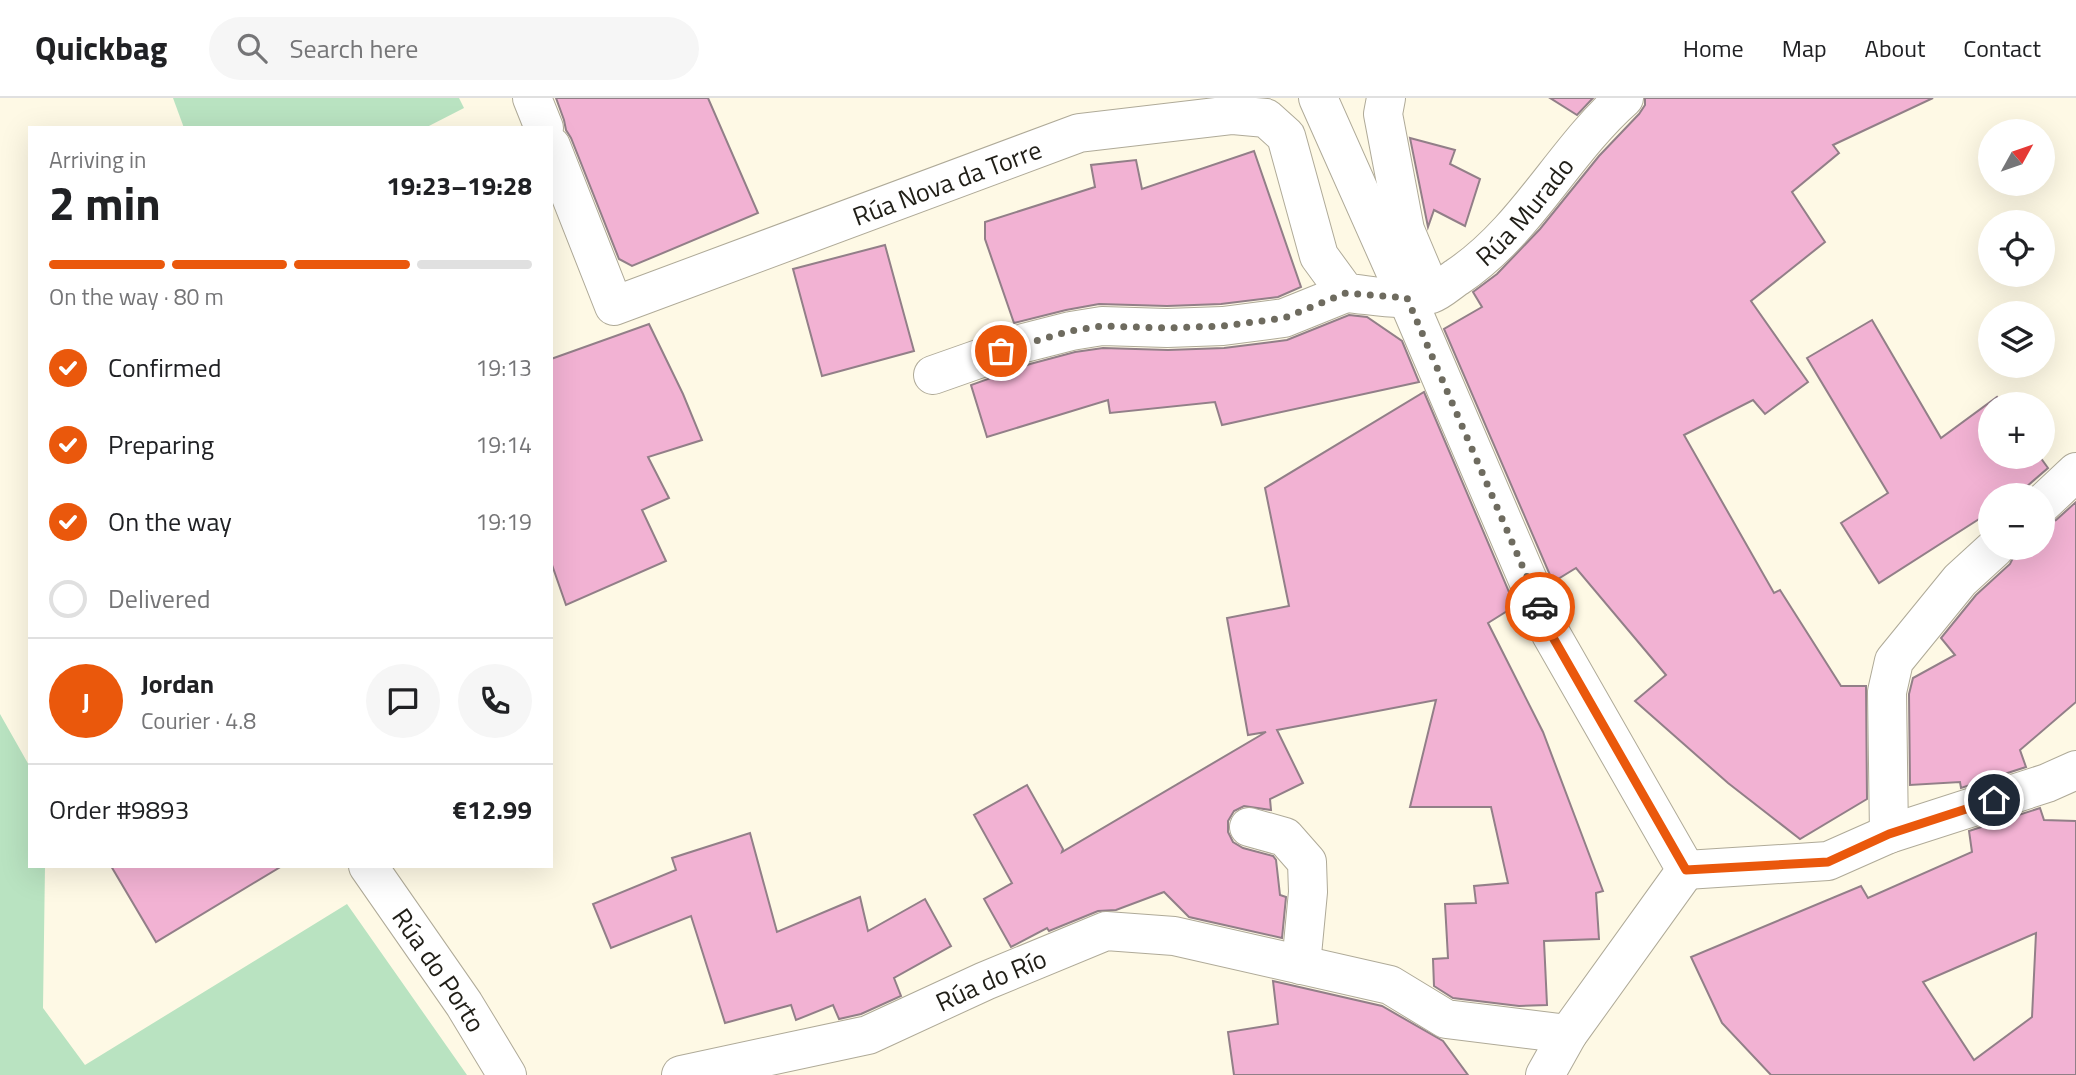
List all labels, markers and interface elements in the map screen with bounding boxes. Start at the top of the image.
search box [209,17,699,80]
text: Quickbag [35,23,167,73]
icon: search [233,29,271,67]
text: Search here [289,29,418,68]
text: Home [1683,30,1744,66]
text: Map [1782,30,1827,66]
text: About [1865,30,1925,66]
text: Contact [1963,30,2041,66]
north arrow [1978,119,2054,196]
map controls [1978,119,2055,560]
street label: Rúa Nova da Torre [847,129,1047,235]
text: Arriving in [49,142,146,177]
street label: Rúa Murado [1466,148,1583,275]
text: 19:23–19:28 [386,166,532,205]
text: 2 min [49,168,161,238]
button: locate [1978,210,2055,287]
text: On the way · 80 m [49,279,224,314]
button: layers [1978,301,2055,378]
pin [971,321,1031,381]
icon: bag [982,332,1020,370]
text: Confirmed [108,348,222,387]
icon: check [49,349,87,387]
text: 19:13 [475,350,532,385]
button: + [1978,392,2055,469]
text: Preparing [108,425,214,464]
icon: check [49,426,87,464]
text: 19:14 [475,427,532,462]
button: − [1978,483,2055,560]
text: On the way [108,502,232,541]
icon: check [49,503,87,541]
text: 19:19 [475,504,532,539]
courier [1505,572,1575,642]
text: Delivered [108,579,211,618]
icon: car [1521,588,1559,626]
text: Jordan [141,664,214,703]
button: chat [366,664,440,738]
button: phone [458,664,532,738]
text: J [82,682,90,721]
text: Courier · 4.8 [141,703,256,738]
pin [1964,770,2024,830]
icon: home [1975,781,2013,819]
text: Order #9893 [49,790,189,829]
text: €12.99 [453,790,532,829]
street label: Rúa do Porto [383,900,496,1039]
street label: Rúa do Río [929,938,1052,1021]

